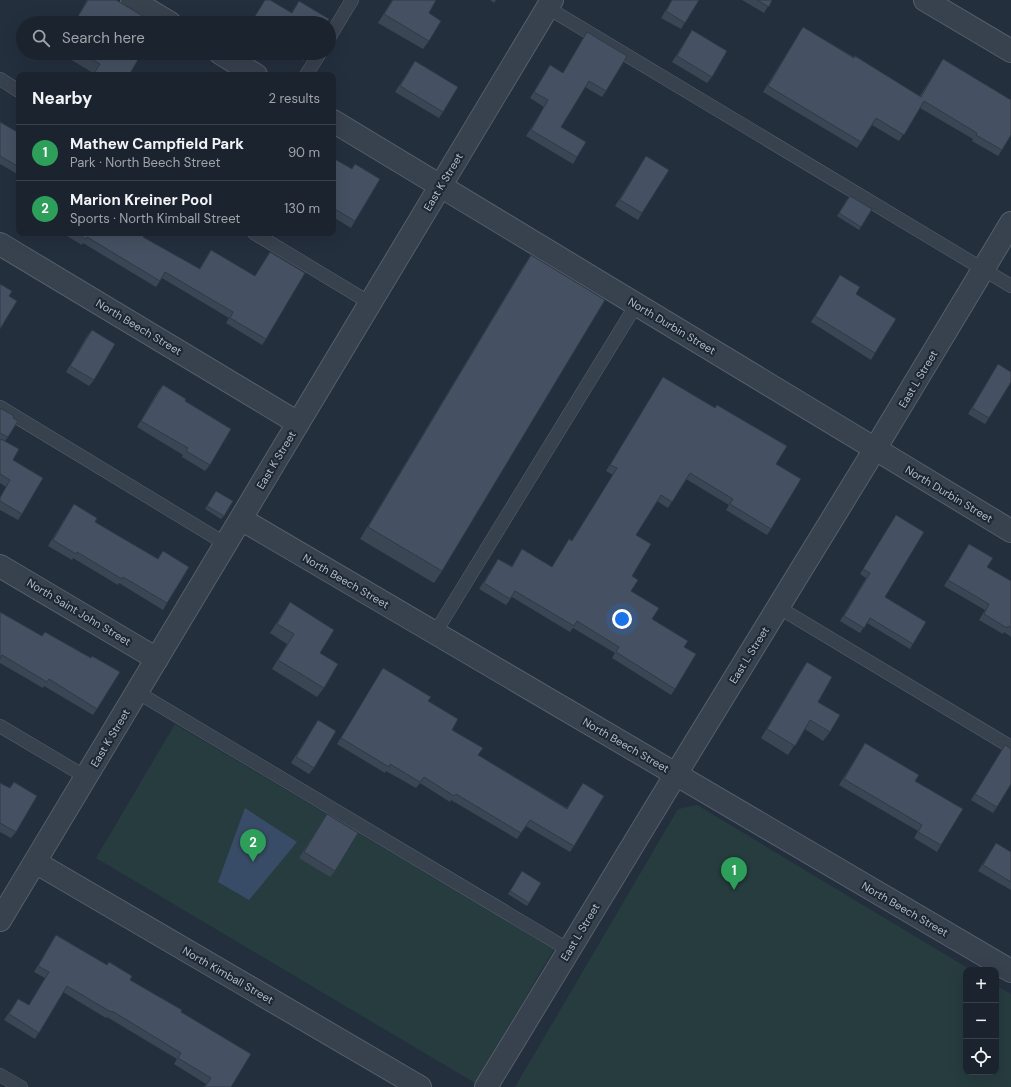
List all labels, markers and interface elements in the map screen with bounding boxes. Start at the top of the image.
search box [16,16,336,60]
icon: search [30,27,52,49]
text: Search here [62,28,145,48]
text: Nearby [32,87,92,109]
text: 2 results [269,90,320,107]
text: Mathew Campfield Park [70,134,244,154]
text: 1 [43,144,47,161]
text: 90 m [288,144,320,161]
street label: East K Street [420,150,466,214]
text: Park · North Beech Street [70,154,221,171]
text: Marion Kreiner Pool [70,190,212,210]
text: 2 [41,200,49,217]
text: 130 m [284,200,320,217]
text: Sports · North Kimball Street [70,210,240,227]
street label: North Durbin Street [626,294,718,358]
street label: North Beech Street [94,296,184,358]
street label: East L Street [895,348,941,410]
street label: East K Street [253,428,299,492]
street label: North Durbin Street [903,462,995,526]
street label: North Beech Street [300,551,392,611]
street label: North Saint John Street [24,575,134,649]
your location [612,609,632,629]
street label: East L Street [726,624,772,686]
street label: East K Street [87,706,133,770]
street label: North Beech Street [580,715,672,775]
pin: 2 [240,829,266,862]
pin: 1 [721,857,747,890]
street label: North Beech Street [859,879,951,939]
street label: East L Street [557,901,603,963]
street label: North Kimball Street [180,943,276,1007]
map controls [963,967,999,1075]
button: + [963,967,999,1003]
button: − [963,1003,999,1039]
button: locate [963,1039,999,1075]

